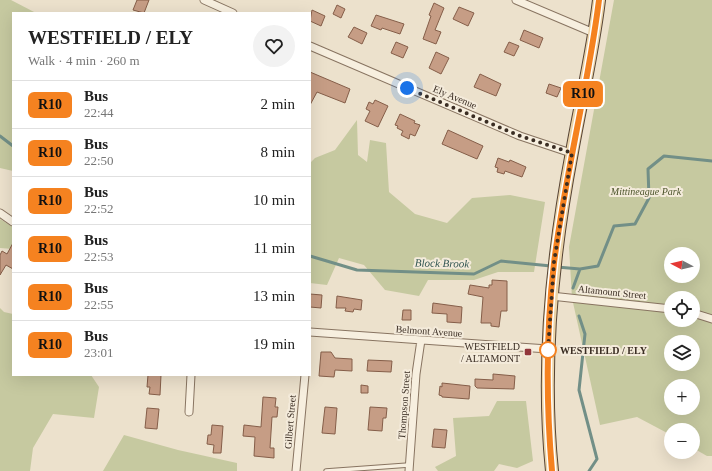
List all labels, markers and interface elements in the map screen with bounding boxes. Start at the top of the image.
button: heart [253,25,295,67]
text: WESTFIELD / ELY [28,27,193,48]
text: Walk · 4 min · 260 m [28,53,140,68]
your location [397,78,417,98]
line badge: R10 [560,81,606,107]
street label: Ely Avenue [432,83,479,111]
text: R10 [571,86,595,101]
text: Bus [84,88,108,104]
text: 2 min [260,96,295,112]
text: R10 [38,97,62,112]
text: 22:44 [84,105,114,120]
text: Bus [84,136,108,152]
text: 8 min [260,144,295,160]
text: R10 [38,145,62,160]
text: 22:50 [84,153,114,168]
text: Bus [84,184,108,200]
park label: Mittineague Park [610,186,682,197]
text: 10 min [253,192,295,208]
text: R10 [38,193,62,208]
text: 22:52 [84,201,114,216]
text: Bus [84,232,108,248]
text: 11 min [253,240,295,256]
text: R10 [38,241,62,256]
north arrow [664,247,700,283]
map controls [664,247,700,459]
text: 22:53 [84,249,114,264]
water label: Block Brook [415,257,470,269]
text: Bus [84,280,108,296]
street label: Altamount Street [577,283,647,301]
text: 13 min [253,288,295,304]
text: R10 [38,289,62,304]
button: locate [664,291,700,327]
text: 22:55 [84,297,114,312]
street label: Belmont Avenue [395,323,463,339]
text: Bus [84,328,108,344]
button: layers [664,335,700,371]
text: 19 min [253,336,295,352]
text: R10 [38,337,62,352]
place label: WESTFIELD / ALTAMONT [461,341,520,364]
marker: WESTFIELD / ELY [539,341,557,359]
text: 23:01 [84,345,114,360]
place label: WESTFIELD / ELY [560,345,648,356]
marker: WESTFIELD / ALTAMONT [523,347,533,357]
street label: Thompson Street [396,370,412,440]
button: + [664,379,700,415]
street label: Gilbert Street [282,394,298,449]
button: − [664,423,700,459]

